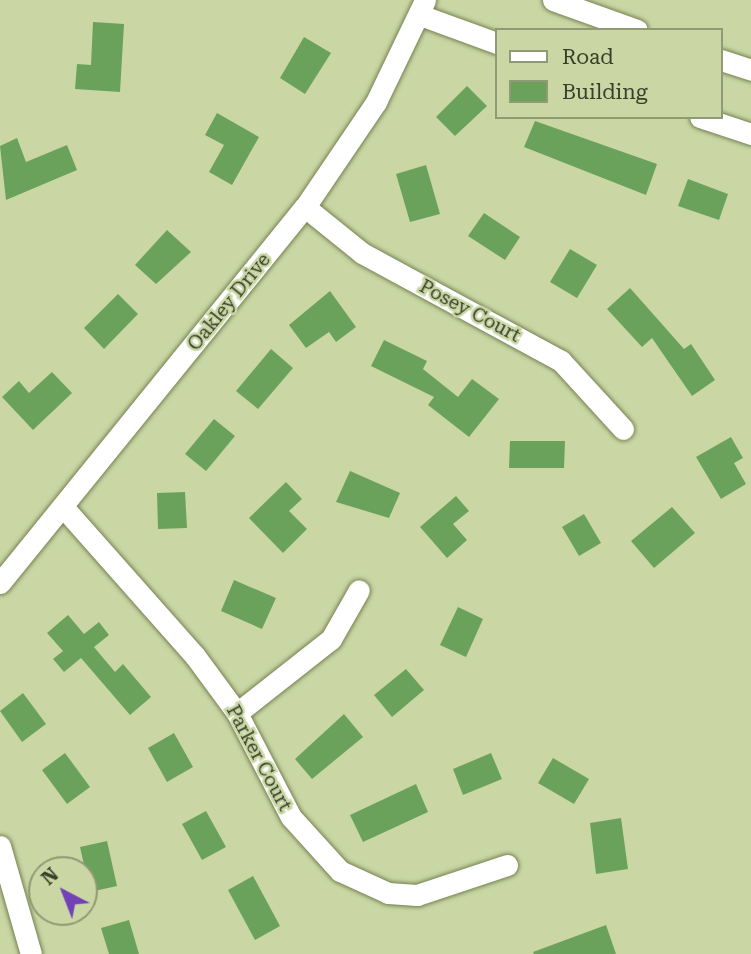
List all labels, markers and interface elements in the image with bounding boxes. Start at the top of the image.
legend [496,28,723,119]
text: Road [562,45,614,69]
text: Building [562,80,648,104]
street label: Oakley Drive [183,249,275,355]
street label: Posey Court [416,275,524,347]
street label: Parker Court [222,701,296,815]
north arrow [28,856,98,926]
text: N [37,863,63,890]

